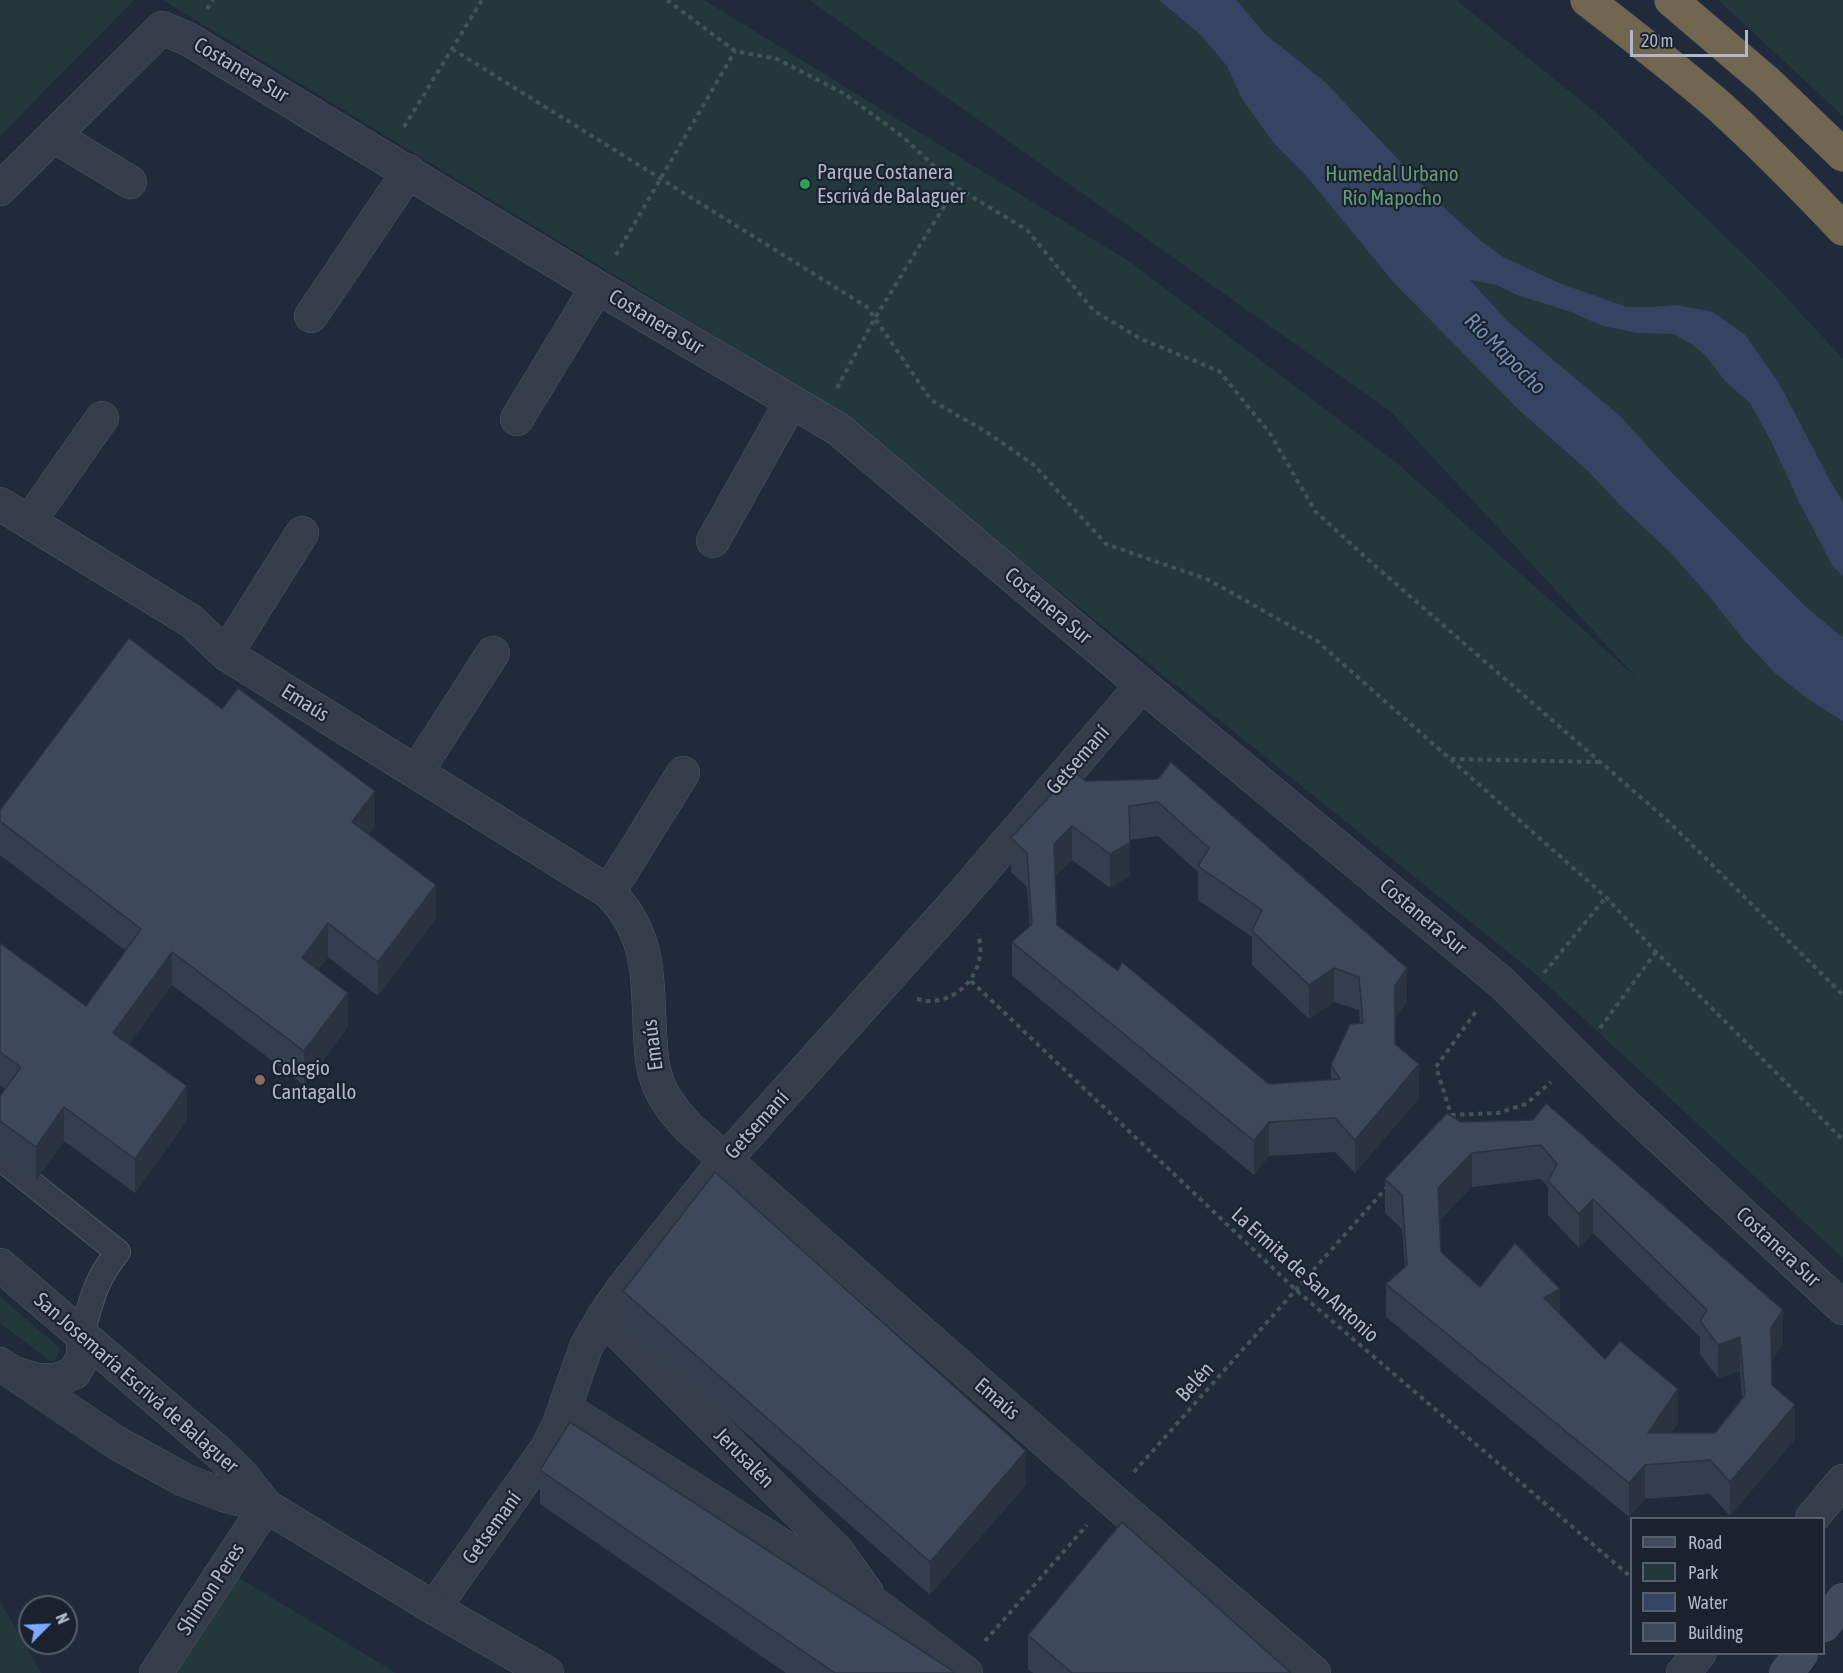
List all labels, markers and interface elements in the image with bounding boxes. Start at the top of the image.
scale bar [1633,18,1752,56]
text: 20 m [1641,30,1673,51]
street label: Costanera Sur [189,32,293,108]
place label: Parque Costanera Escrivá de Balaguer [817,159,966,209]
park label: Humedal Urbano Río Mapocho [1325,161,1459,211]
marker: Parque Costanera Escrivá de Balaguer [798,177,812,191]
street label: Costanera Sur [604,284,708,360]
water label: Río Mapocho [1459,308,1551,400]
street label: Costanera Sur [999,562,1097,650]
street label: Emaús [277,679,333,727]
street label: Getsemaní [1041,720,1115,800]
street label: Costanera Sur [1374,873,1472,961]
street label: Emaús [637,1018,669,1072]
place label: Colegio Cantagallo [272,1055,356,1105]
marker: Colegio Cantagallo [253,1073,267,1087]
street label: Getsemaní [720,1086,794,1164]
street label: La Ermita de San Antonio [1226,1202,1384,1348]
street label: Costanera Sur [1731,1202,1825,1292]
street label: San Josemaría Escrivá de Balaguer [29,1287,243,1479]
street label: Belén [1171,1357,1219,1407]
street label: Emaús [969,1373,1025,1425]
street label: Jerusalén [709,1423,779,1493]
street label: Getsemaní [457,1487,527,1569]
legend [1630,1517,1825,1655]
text: Road [1688,1532,1722,1553]
street label: Shimon Peres [172,1538,250,1640]
text: Park [1688,1562,1718,1583]
text: Water [1688,1592,1727,1613]
north arrow [18,1595,78,1655]
text: N [52,1611,73,1626]
text: Building [1688,1622,1743,1643]

